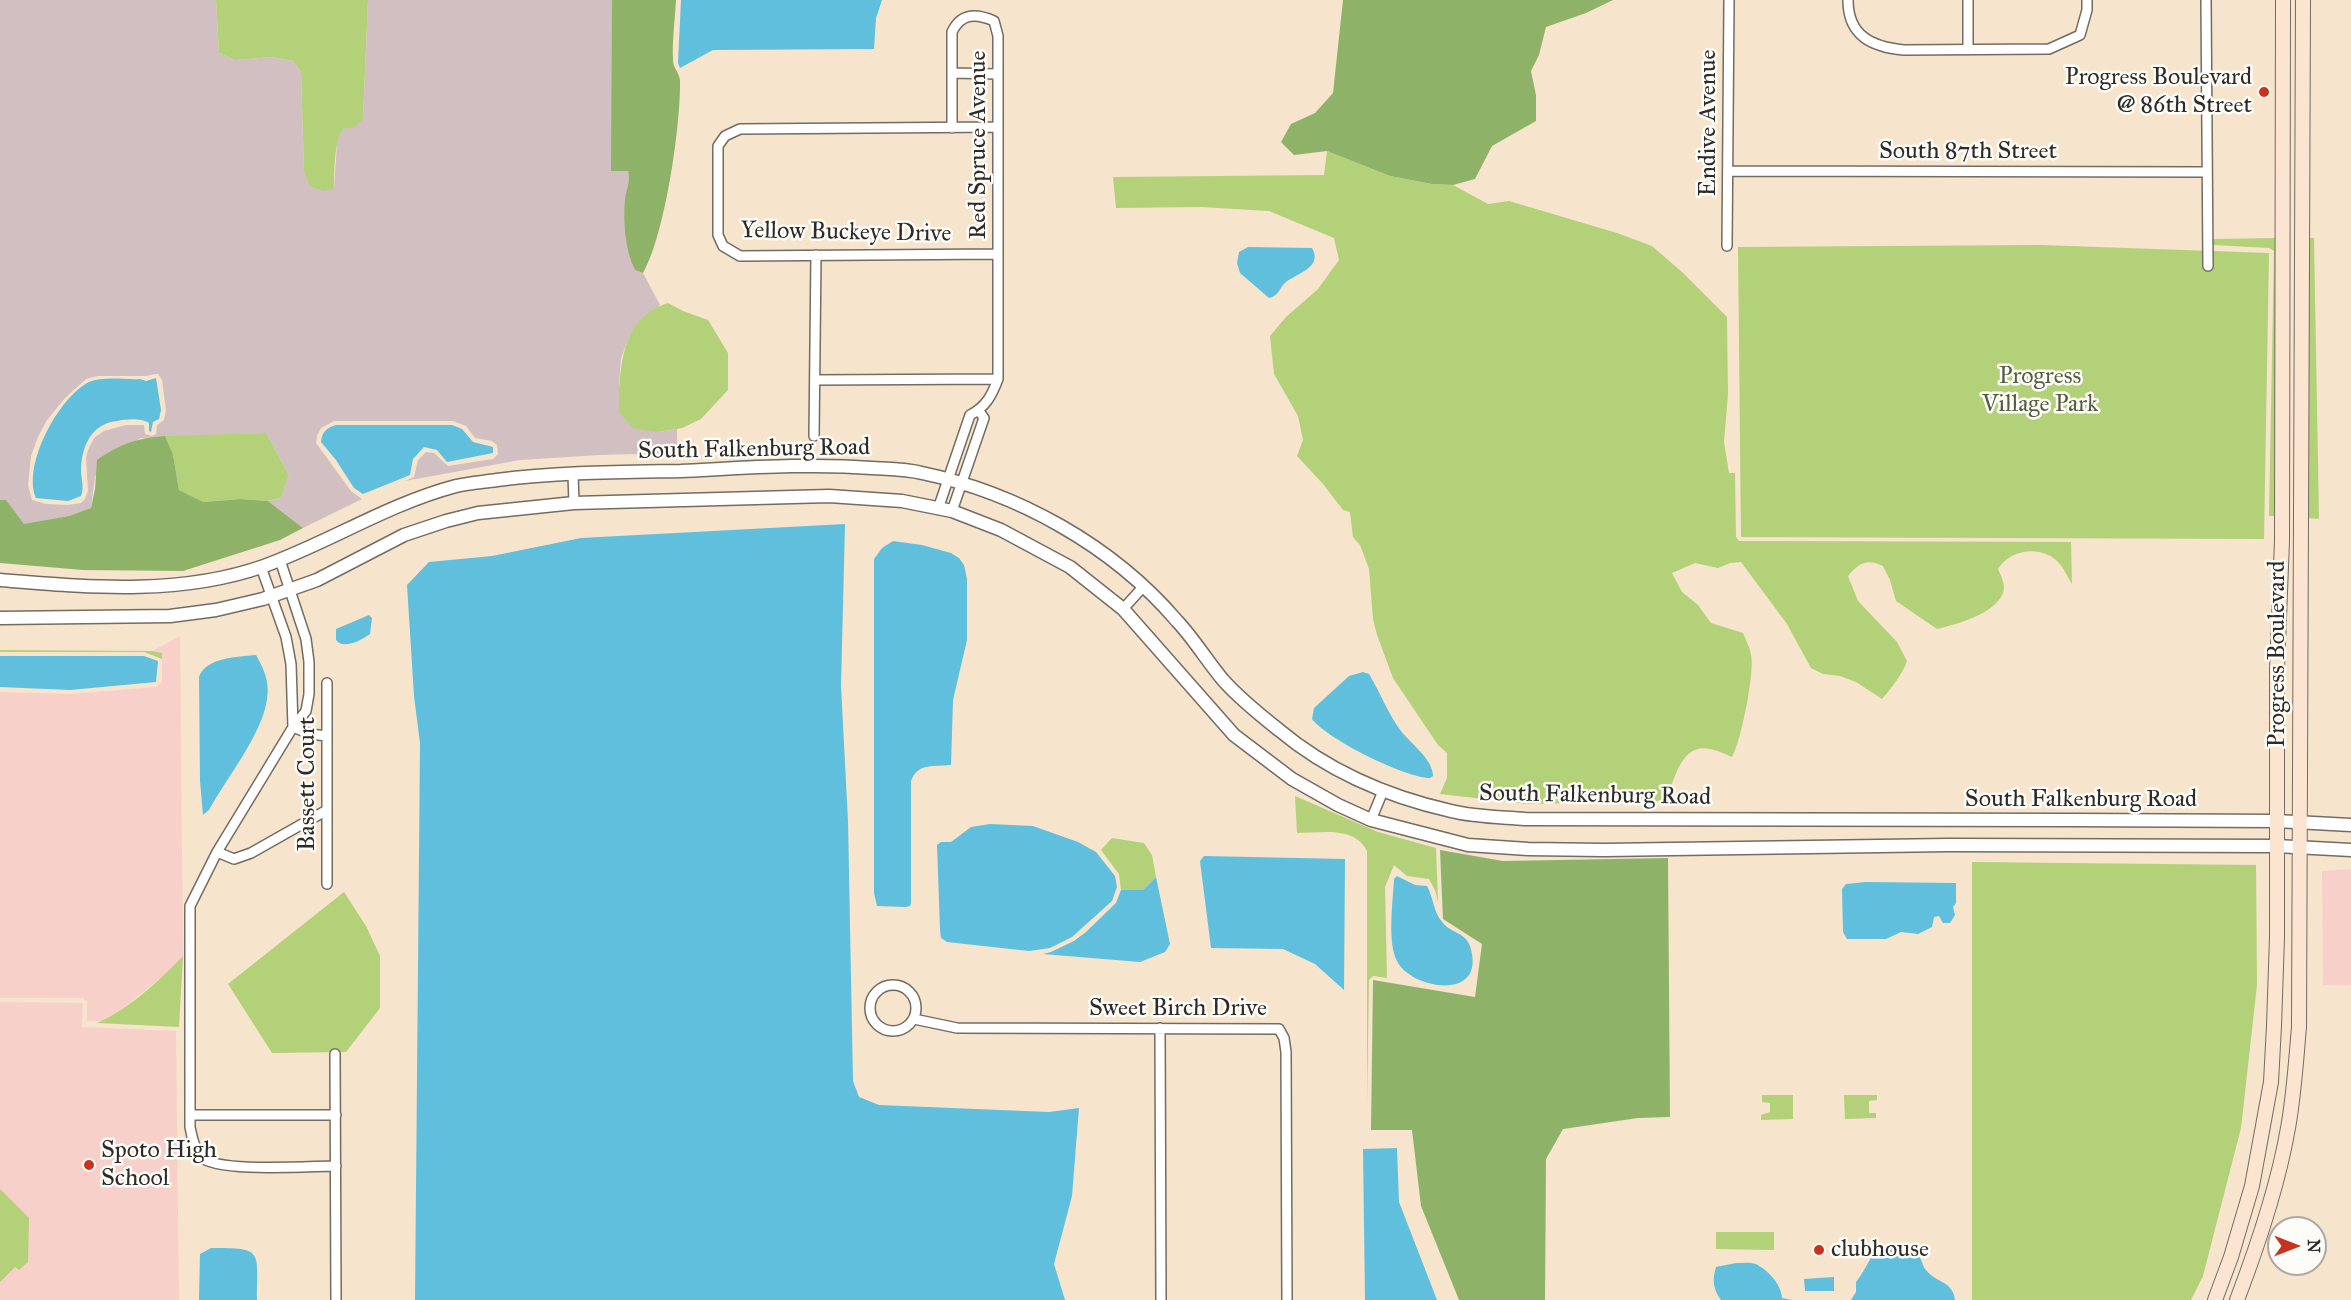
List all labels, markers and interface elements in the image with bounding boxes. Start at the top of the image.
street label: Endive Avenue [1695,50,1723,196]
street label: Red Spruce Avenue [965,51,993,239]
place label: Progress Boulevard @ 86th Street [2065,64,2252,120]
marker: Progress Boulevard @ 86th Street [2257,85,2271,99]
street label: South 87th Street [1879,138,2057,166]
street label: Yellow Buckeye Drive [740,217,952,249]
park label: Progress Village Park [1982,363,2098,419]
street label: South Falkenburg Road [638,434,870,466]
street label: Progress Boulevard [2264,560,2292,748]
street label: Bassett Court [294,717,322,851]
street label: South Falkenburg Road [1479,780,1711,812]
street label: South Falkenburg Road [1965,786,2197,814]
street label: Sweet Birch Drive [1089,995,1267,1023]
place label: Spoto High School [101,1137,217,1193]
marker: Spoto High School [82,1158,96,1172]
north arrow [2267,1216,2327,1276]
place label: clubhouse [1831,1236,1929,1264]
text: N [2304,1239,2323,1253]
marker: clubhouse [1812,1243,1826,1257]

